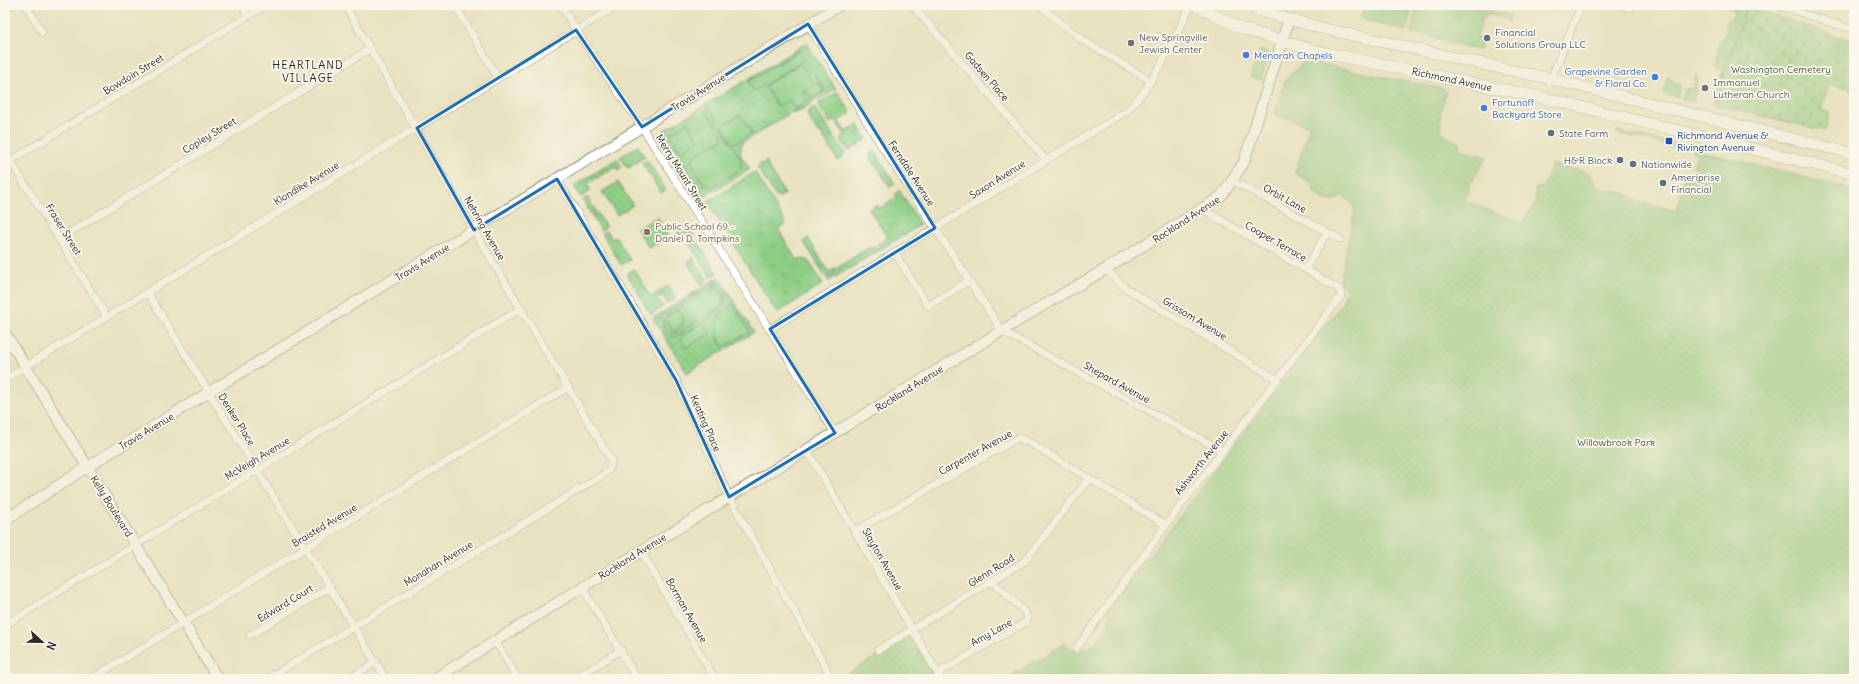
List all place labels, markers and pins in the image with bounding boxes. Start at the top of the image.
place label: Financial Solutions Group LLC [1495,26,1586,51]
place label: New Springville Jewish Center [1139,31,1207,56]
marker: Financial Solutions Group LLC [1482,33,1492,43]
marker: New Springville Jewish Center [1126,38,1136,48]
place label: Menorah Chapels [1254,49,1333,62]
marker: Menorah Chapels [1241,50,1251,60]
place label: Grapevine Garden & Floral Co. [1564,65,1647,90]
marker: Grapevine Garden & Floral Co. [1650,72,1660,82]
place label: Immanuel Lutheran Church [1713,76,1790,101]
marker: Immanuel Lutheran Church [1700,83,1710,93]
place label: Fortunoff Backyard Store [1492,96,1562,121]
marker: Fortunoff Backyard Store [1479,103,1489,113]
place label: State Farm [1559,127,1608,140]
marker: State Farm [1546,128,1556,138]
place label: Richmond Avenue & Rivington Avenue [1677,129,1769,154]
marker: Richmond Avenue & Rivington Avenue [1664,136,1674,146]
place label: H&R Block [1564,154,1612,167]
marker: H&R Block [1615,155,1625,165]
place label: Nationwide [1641,158,1692,171]
marker: Nationwide [1628,159,1638,169]
place label: Ameriprise Financial [1671,171,1720,196]
marker: Ameriprise Financial [1658,178,1668,188]
place label: Public School 69 - Daniel D. Tompkins [655,220,740,245]
marker: Public School 69 - Daniel D. Tompkins [642,227,652,237]

